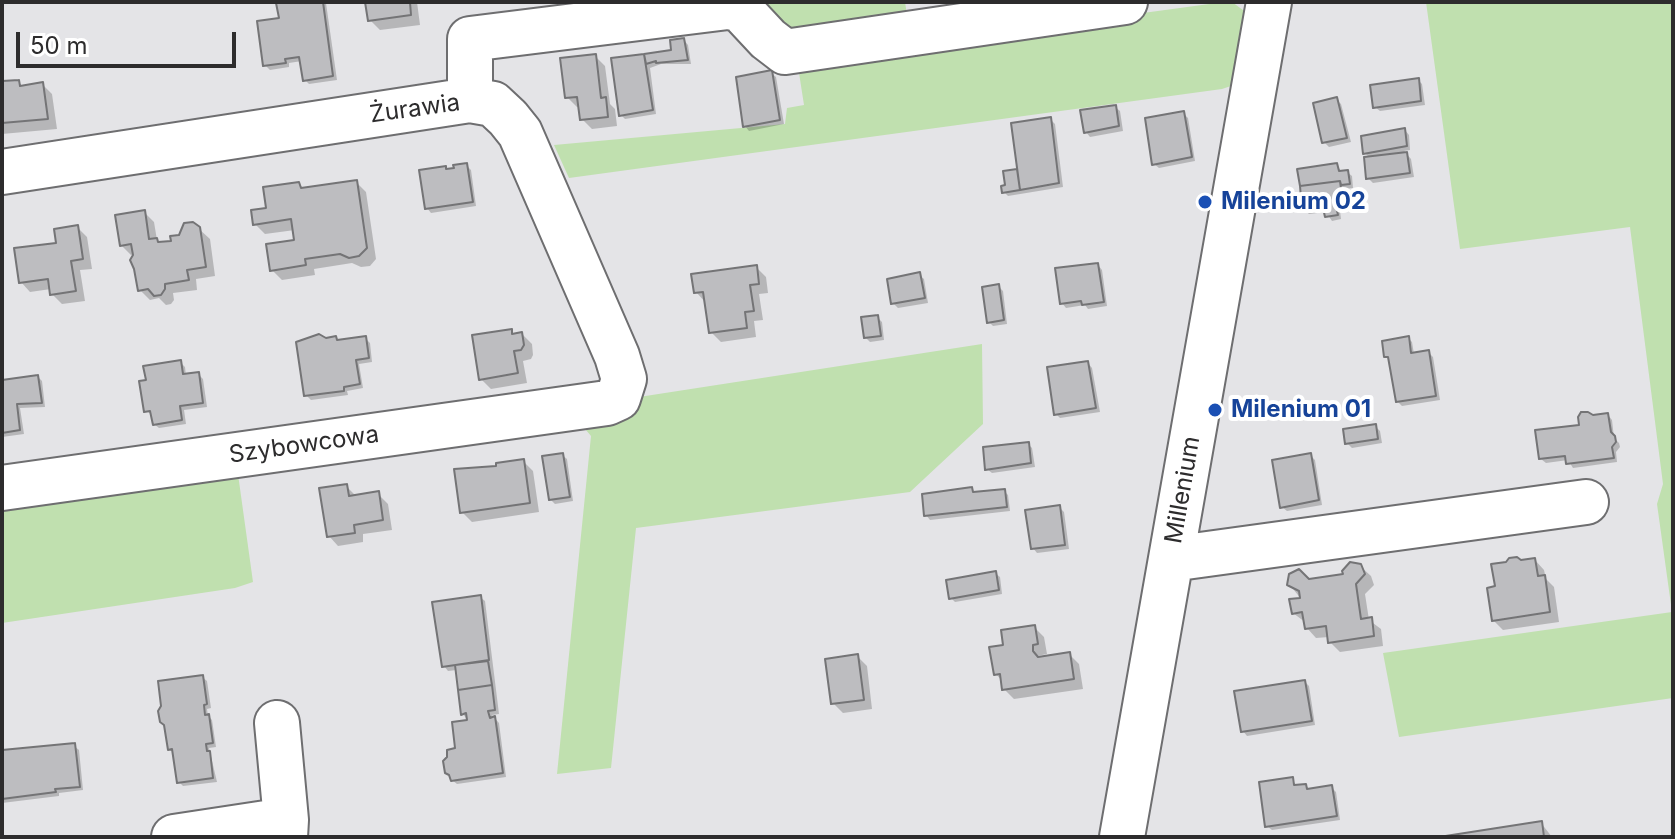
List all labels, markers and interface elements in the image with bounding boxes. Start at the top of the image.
scale bar [20,16,240,66]
text: 50 m [30,31,88,60]
street label: Żurawia [368,88,462,130]
place label: Milenium 02 [1221,188,1366,216]
marker: Milenium 02 [1196,193,1214,211]
place label: Milenium 01 [1231,396,1371,424]
marker: Milenium 01 [1206,401,1224,419]
street label: Szybowcowa [227,420,381,470]
street label: Millenium [1159,434,1207,546]

